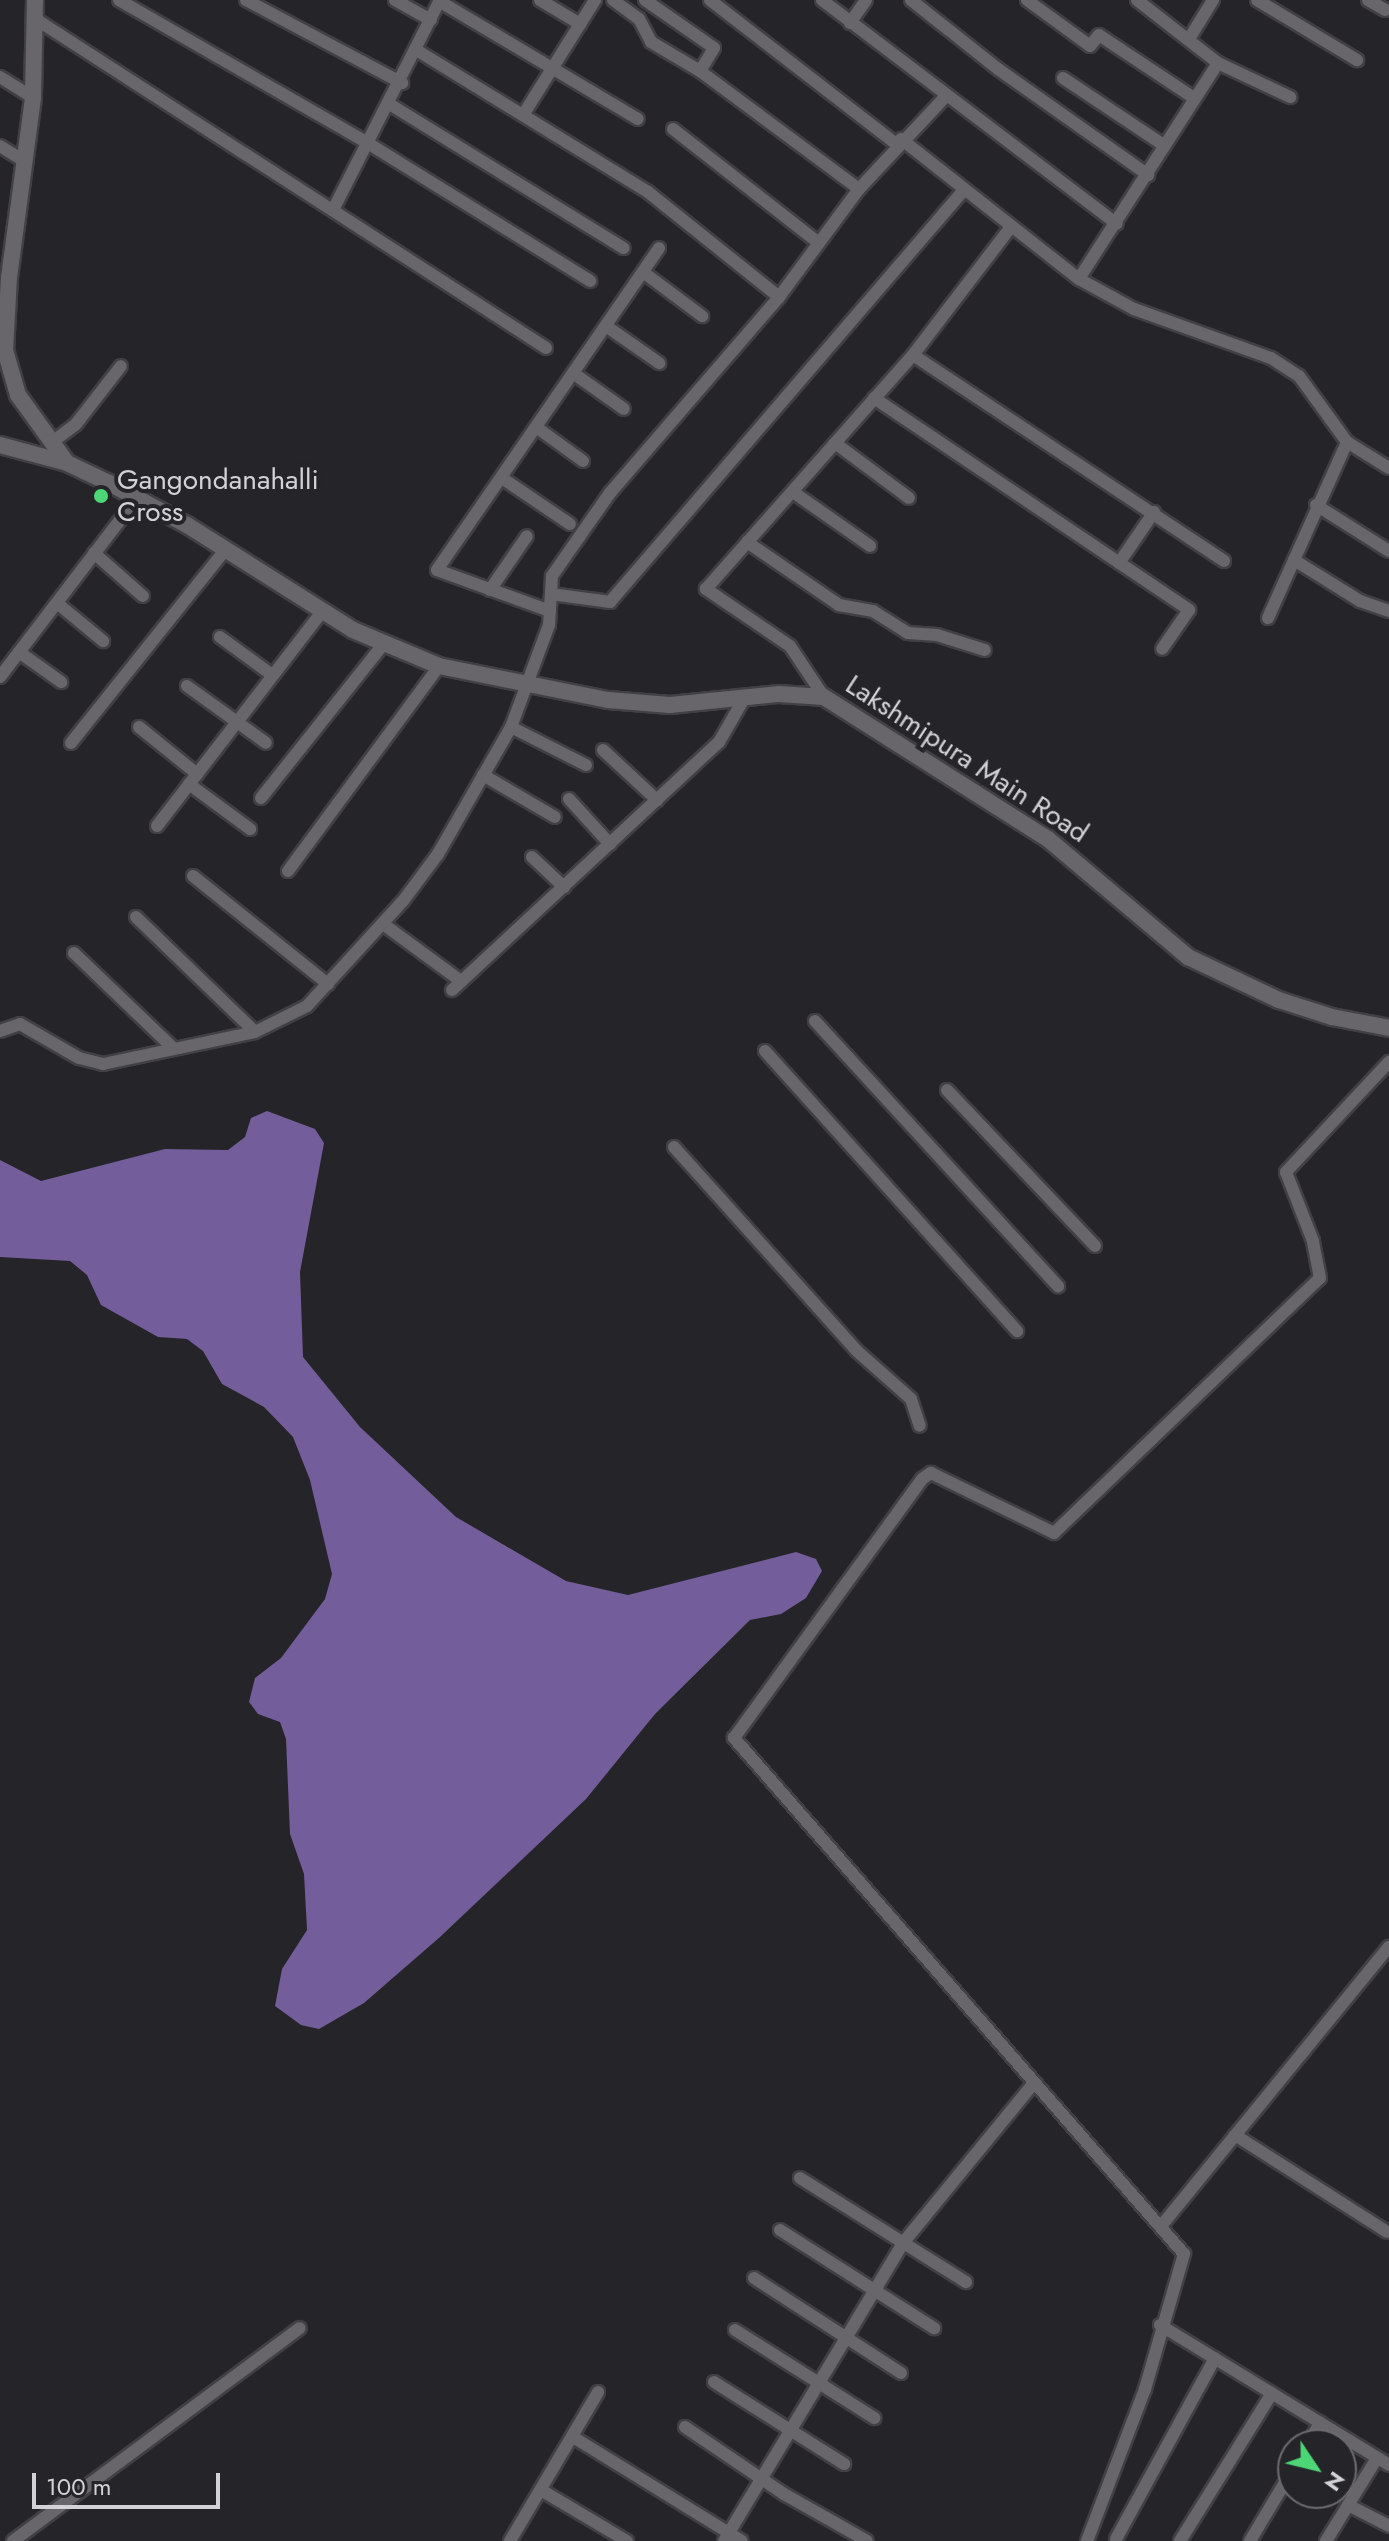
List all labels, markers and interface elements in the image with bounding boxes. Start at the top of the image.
place label: Gangondanahalli Cross [117,463,319,529]
marker: Gangondanahalli Cross [92,487,110,505]
street label: Lakshmipura Main Road [839,668,1095,850]
north arrow [1277,2429,1357,2509]
scale bar [36,2457,224,2507]
text: N [1317,2465,1353,2498]
text: 100 m [46,2469,112,2504]

